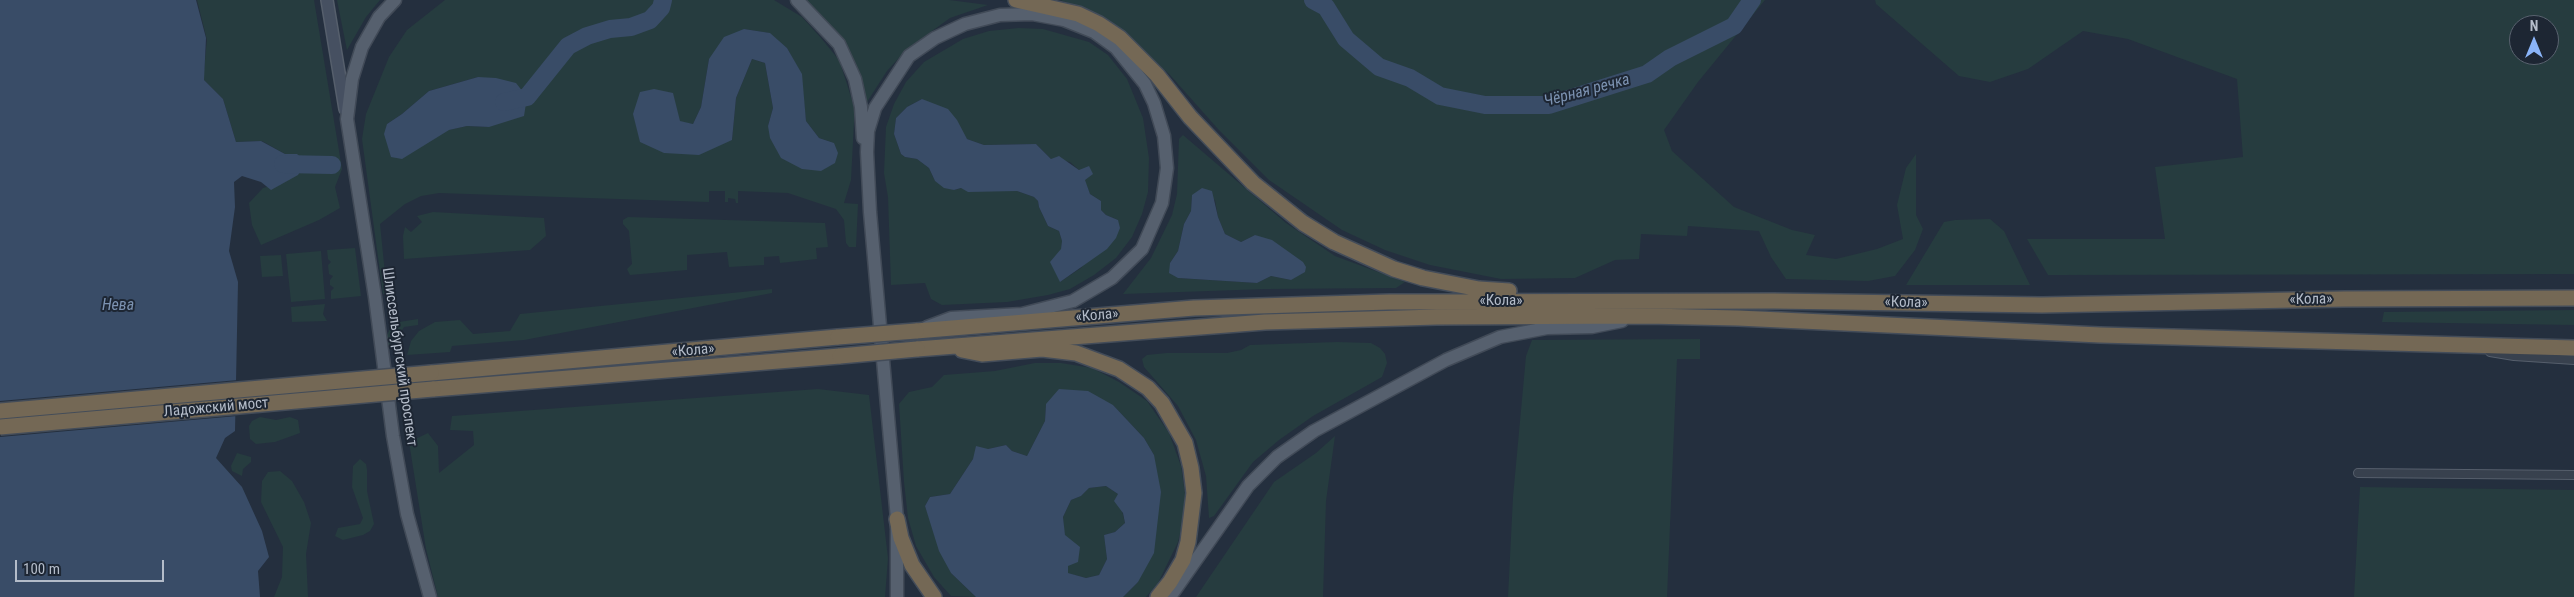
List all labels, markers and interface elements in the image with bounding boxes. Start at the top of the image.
north arrow [2509,15,2559,65]
text: N [2530,18,2538,34]
water label: Чёрная речка [1542,70,1632,112]
street label: Шлиссельбургский проспект [378,266,420,448]
street label: «Кола» [2289,291,2333,309]
street label: «Кола» [1479,292,1523,310]
street label: «Кола» [1884,294,1928,312]
water label: Нева [102,296,134,316]
street label: «Кола» [1075,305,1119,327]
street label: «Кола» [671,340,715,362]
street label: Ладожский мост [163,394,269,422]
scale bar [18,550,166,582]
text: 100 m [23,560,60,578]

